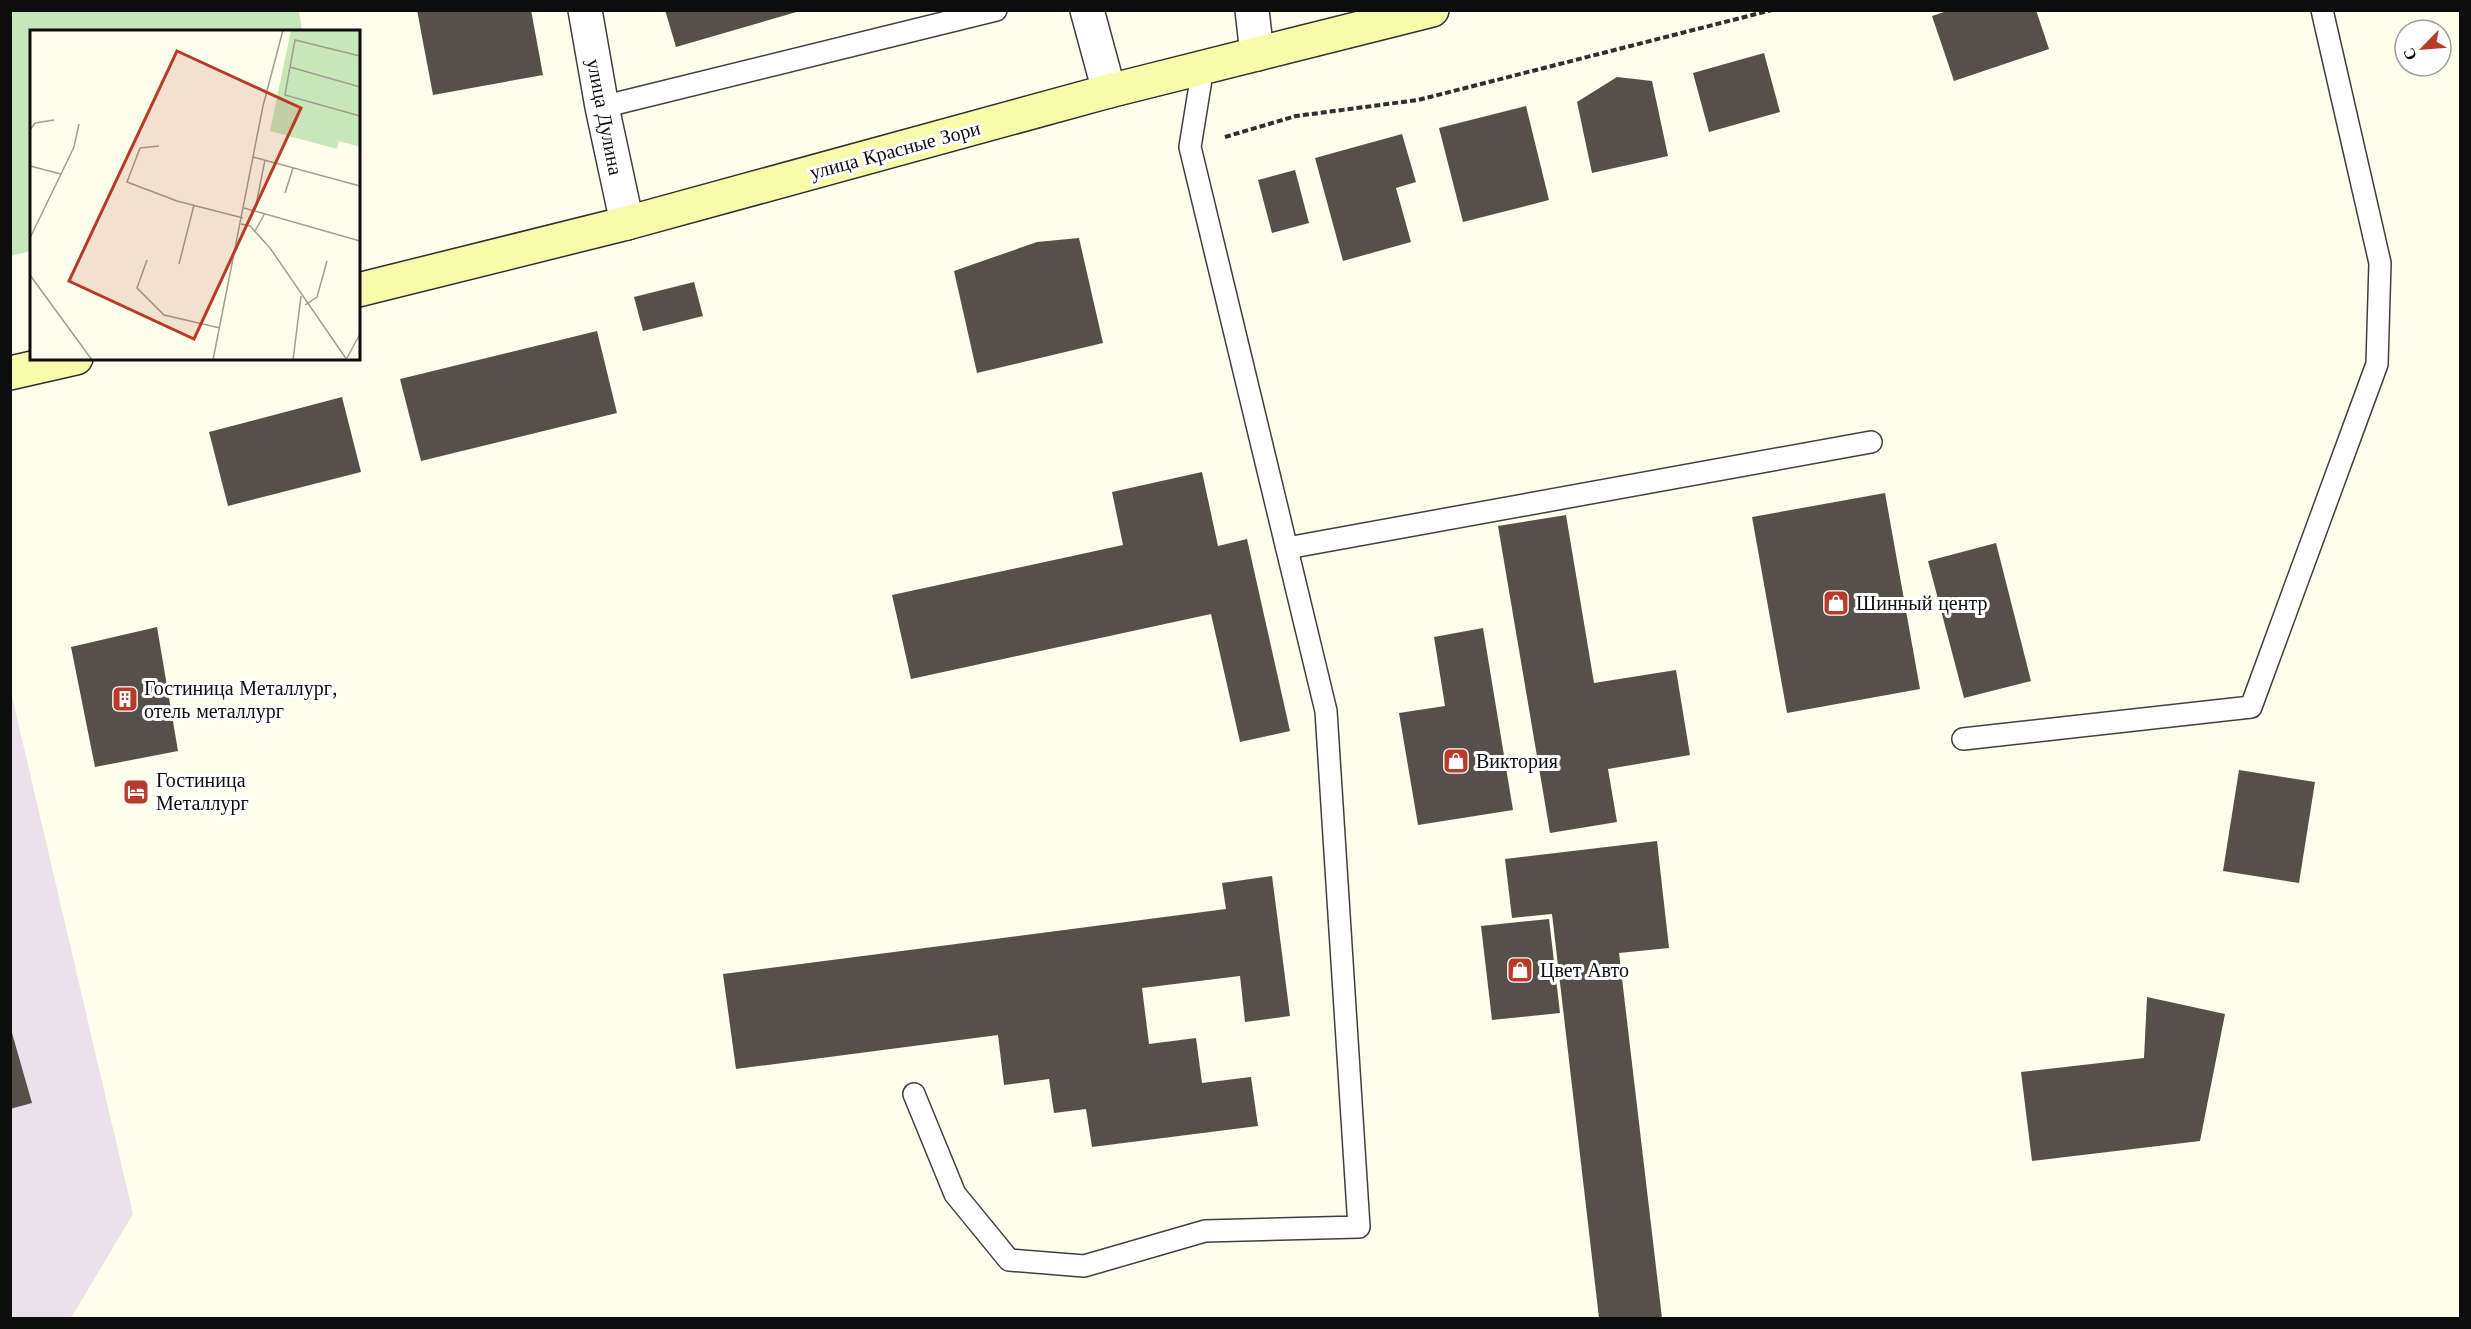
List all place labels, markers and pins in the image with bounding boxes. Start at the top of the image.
shop icon: Шинный центр [1821,588,1851,618]
place label: Шинный центр [1856,591,1987,615]
place label: Гостиница Металлург, отель металлург [144,676,337,723]
building icon: Гостиница Металлург, отель металлург [110,684,140,714]
shop icon: Виктория [1441,746,1471,776]
place label: Виктория [1476,749,1558,773]
place label: Гостиница Металлург [156,768,249,815]
hotel icon: Гостиница Металлург [121,777,151,807]
shop icon: Цвет Авто [1505,955,1535,985]
place label: Цвет Авто [1540,958,1629,982]

